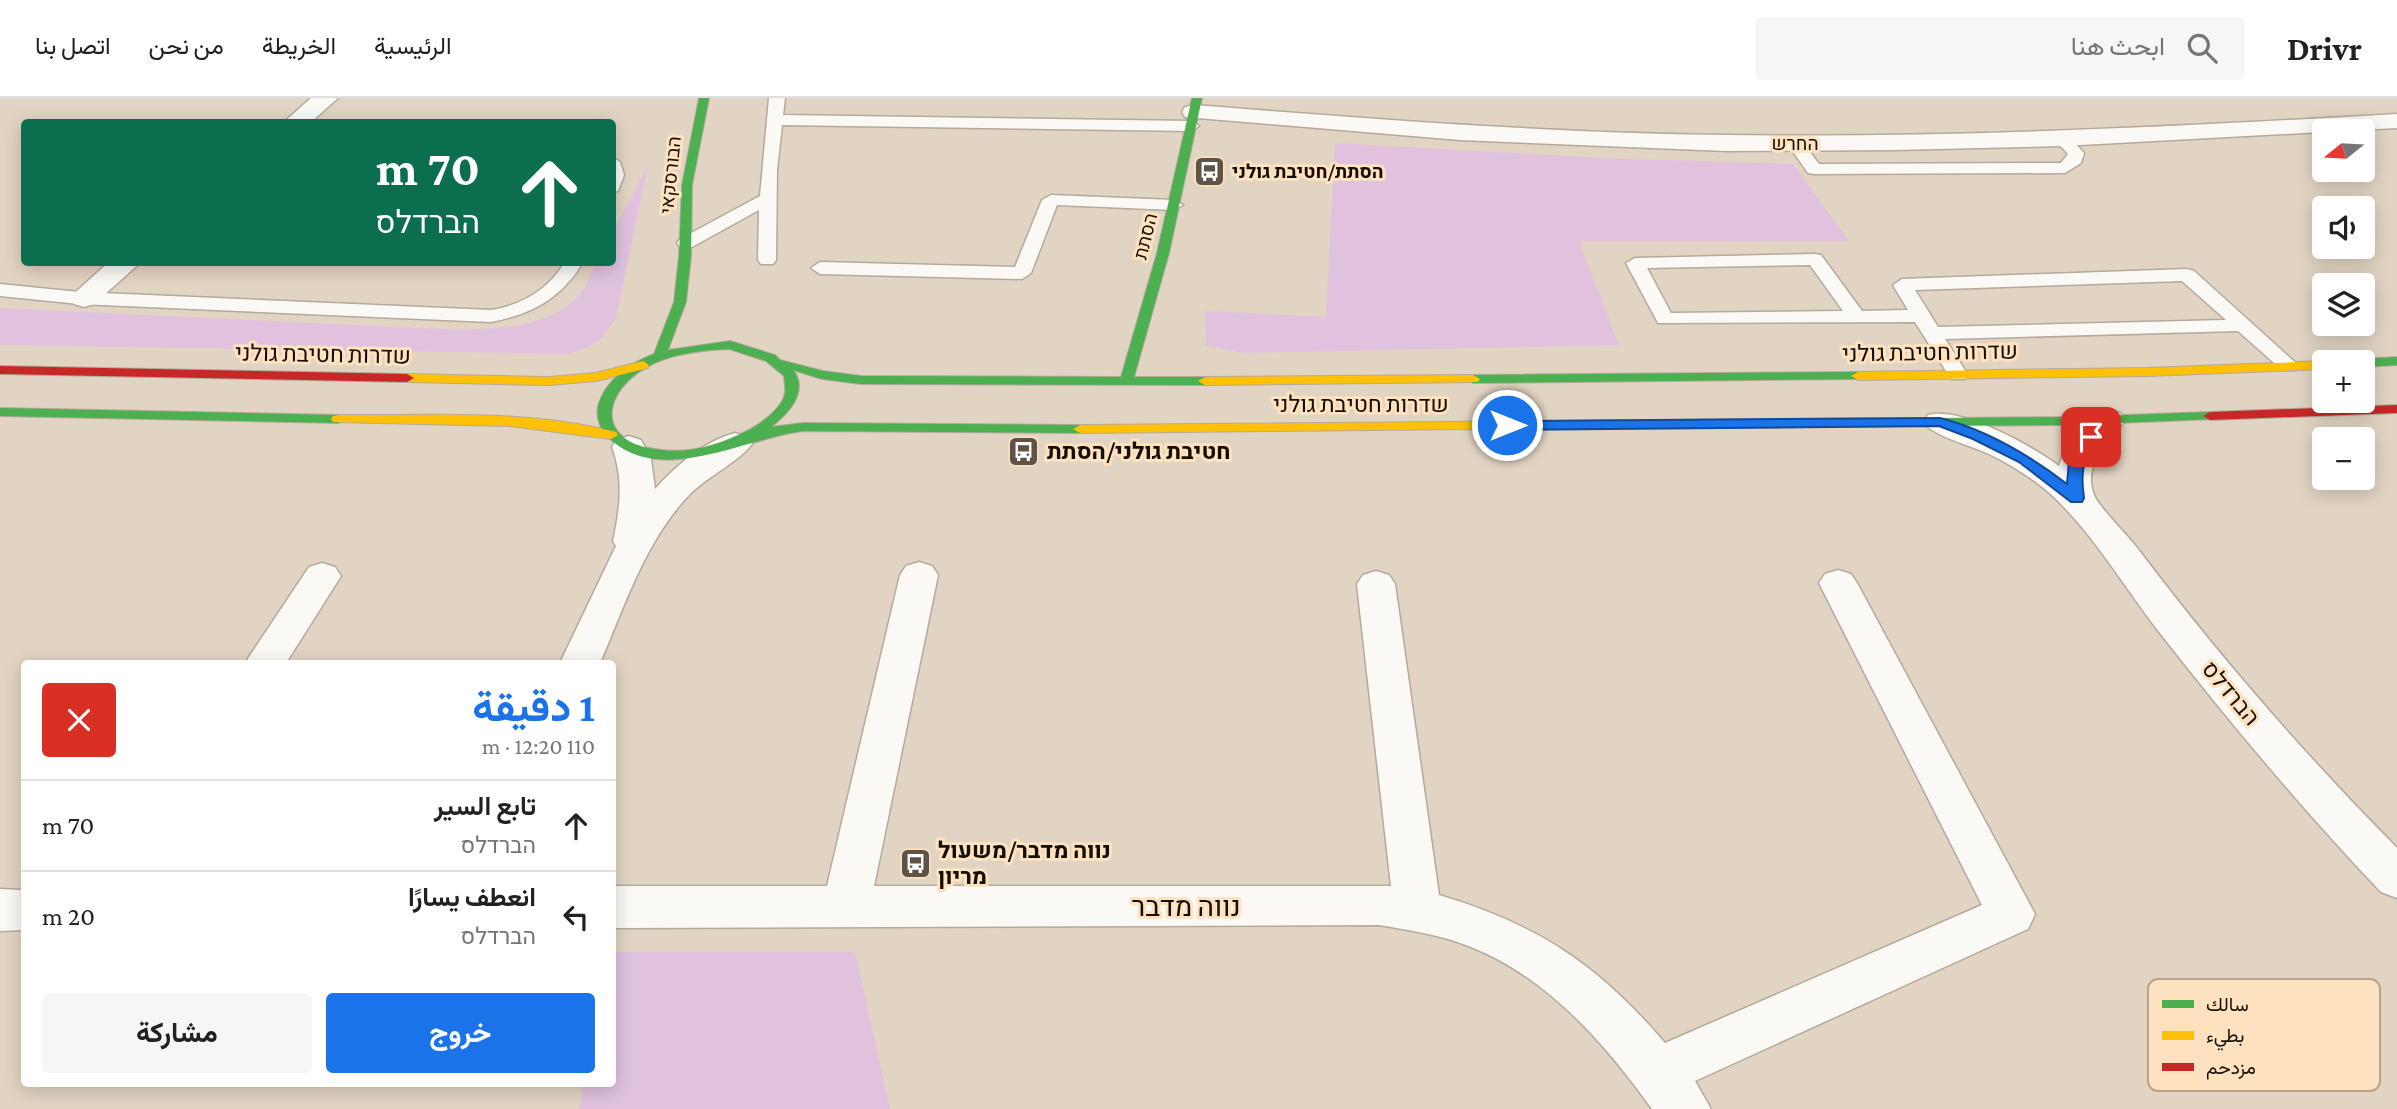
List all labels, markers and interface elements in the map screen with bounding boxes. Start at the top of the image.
search box [1755,17,2245,80]
icon: search [2183,29,2221,67]
text: Drivr [2287,30,2362,67]
text: اتصل بنا [35,32,111,59]
text: من نحن [149,32,224,59]
text: الخريطة [262,32,336,59]
text: الرئيسية [374,32,452,59]
text: ابحث هنا [2071,32,2165,61]
north arrow [2312,119,2375,182]
map controls [2312,119,2375,490]
street label: החרש [1771,133,1819,154]
street label: הבורסקאי [656,135,685,215]
text: 70 m [376,141,480,196]
icon: ahead [504,147,595,238]
bus stop icon: הסתת/חטיבת גולני [1192,154,1226,188]
place label: הסתת/חטיבת גולני [1232,161,1384,182]
button: sound [2312,196,2375,259]
text: הברדלס [375,204,480,240]
street label: הסתת [1130,211,1161,261]
button: layers [2312,273,2375,336]
street label: שדרות חטיבת גולני [1842,337,2018,367]
street label: שדרות חטיבת גולני [235,339,411,369]
button: + [2312,350,2375,413]
position arrow [1470,388,1544,462]
street label: שדרות חטיבת גולני [1273,391,1449,417]
pin [2061,407,2121,467]
icon: arrive [2072,418,2110,456]
button: − [2312,427,2375,490]
bus stop icon: חטיבת גולני/הסתת [1007,434,1041,468]
place label: חטיבת גולני/הסתת [1047,438,1231,464]
street label: הברדלס [2197,656,2265,730]
button: close [42,683,116,757]
text: 1 دقيقة [472,683,595,730]
text: 110 m · 12:20 [482,733,595,759]
text: تابع السير [434,792,536,821]
icon: ahead [557,807,595,845]
text: 70 m [42,811,94,840]
text: הברדלס [461,832,536,858]
place label: נווה מדבר/משעול מריון [938,837,1111,889]
bus stop icon: נווה מדבר/משעול מריון [898,846,932,880]
text: انعطف يسارًا [408,883,536,912]
street label: נווה מדבר [1131,891,1241,922]
icon: left [557,898,595,936]
text: 20 m [42,902,95,931]
text: הברדלס [461,923,536,949]
legend [2148,979,2380,1091]
button: مشاركة [42,993,312,1073]
button: خروج [326,993,595,1073]
text: سالك [2206,994,2249,1015]
text: بطيء [2206,1025,2244,1051]
text: مزدحم [2206,1057,2256,1080]

